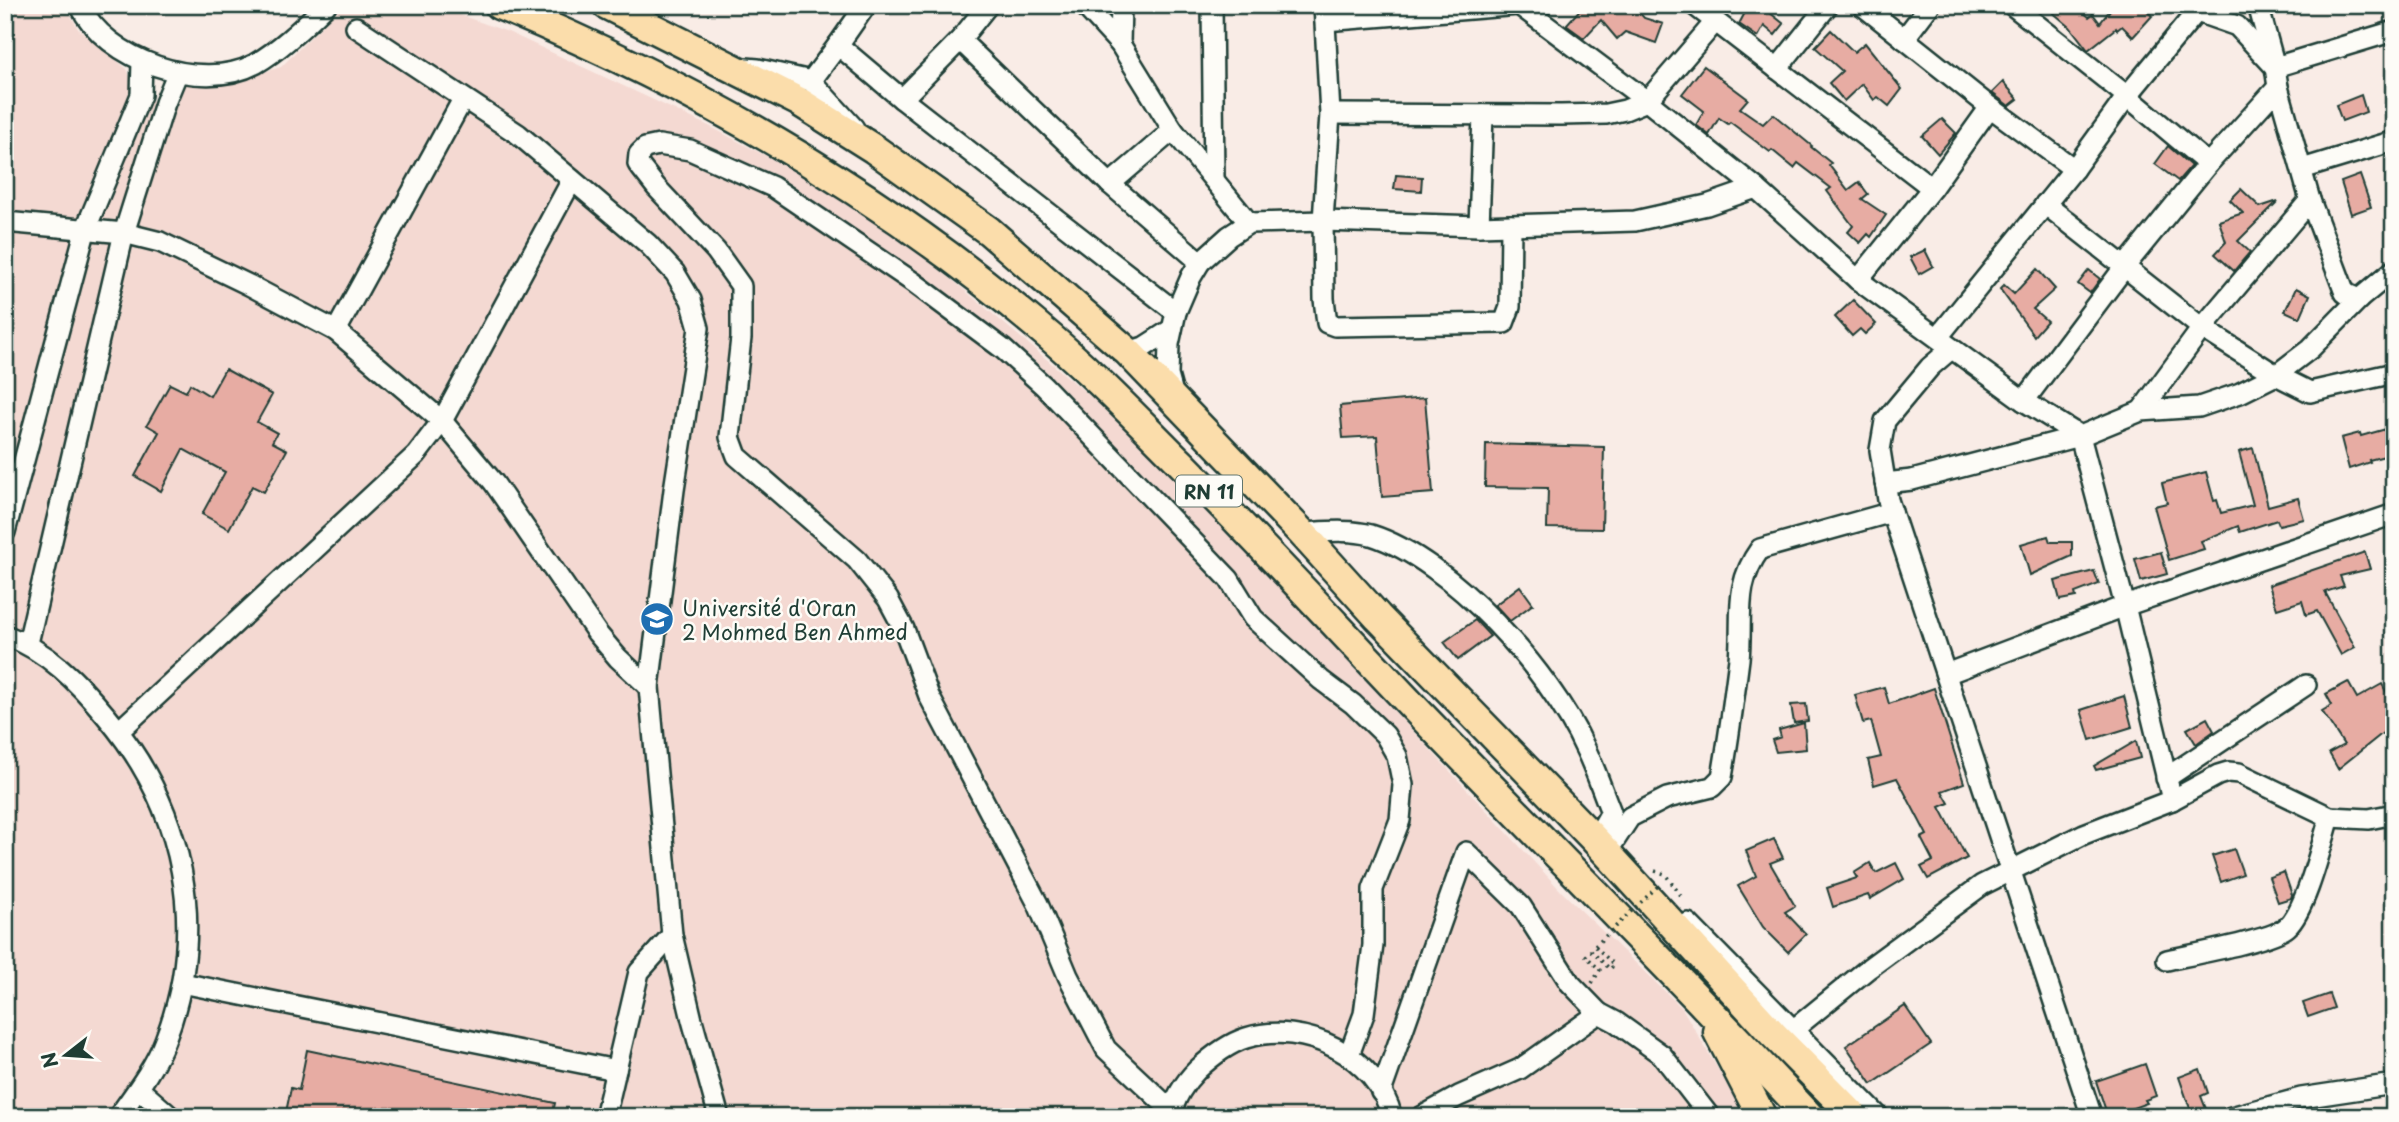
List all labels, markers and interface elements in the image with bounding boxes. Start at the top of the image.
road number: RN 11 [1176,476,1242,506]
place label: Université d'Oran 2 Mohmed Ben Ahmed [682,591,908,647]
school or university icon: Université d'Oran 2 Mohmed Ben Ahmed [638,600,676,638]
north arrow [32,1020,102,1090]
text: N [33,1049,64,1072]

